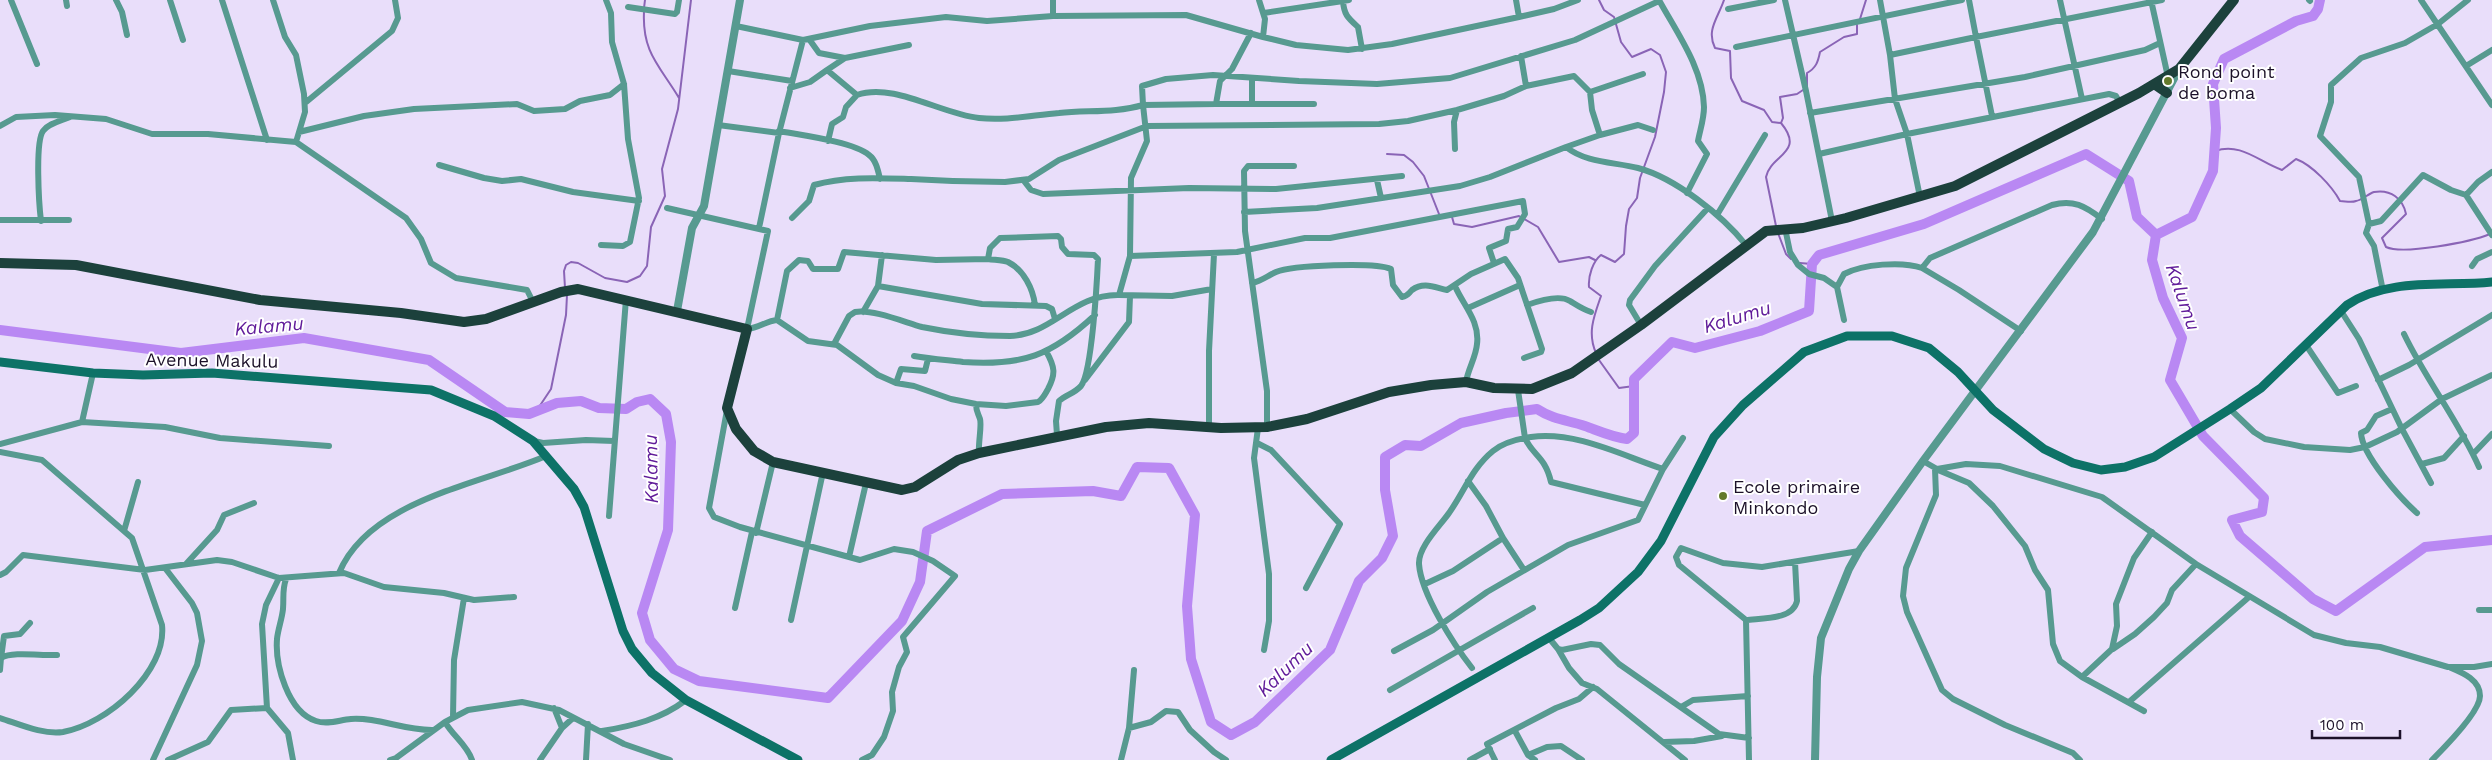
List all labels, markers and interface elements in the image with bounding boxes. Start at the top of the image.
place label: Rond point de boma [2178,61,2275,103]
marker: Rond point de boma [2162,75,2174,87]
water label: Kalumu [2161,261,2205,333]
water label: Kalumu [1701,296,1773,338]
water label: Kalamu [233,312,305,340]
street label: Avenue Makulu [145,348,279,372]
water label: Kalamu [639,434,663,504]
place label: Ecole primaire Minkondo [1733,476,1860,518]
marker: Ecole primaire Minkondo [1717,490,1729,502]
water label: Kalumu [1252,637,1318,701]
scale bar [2312,708,2400,740]
text: 100 m [2320,716,2364,734]

